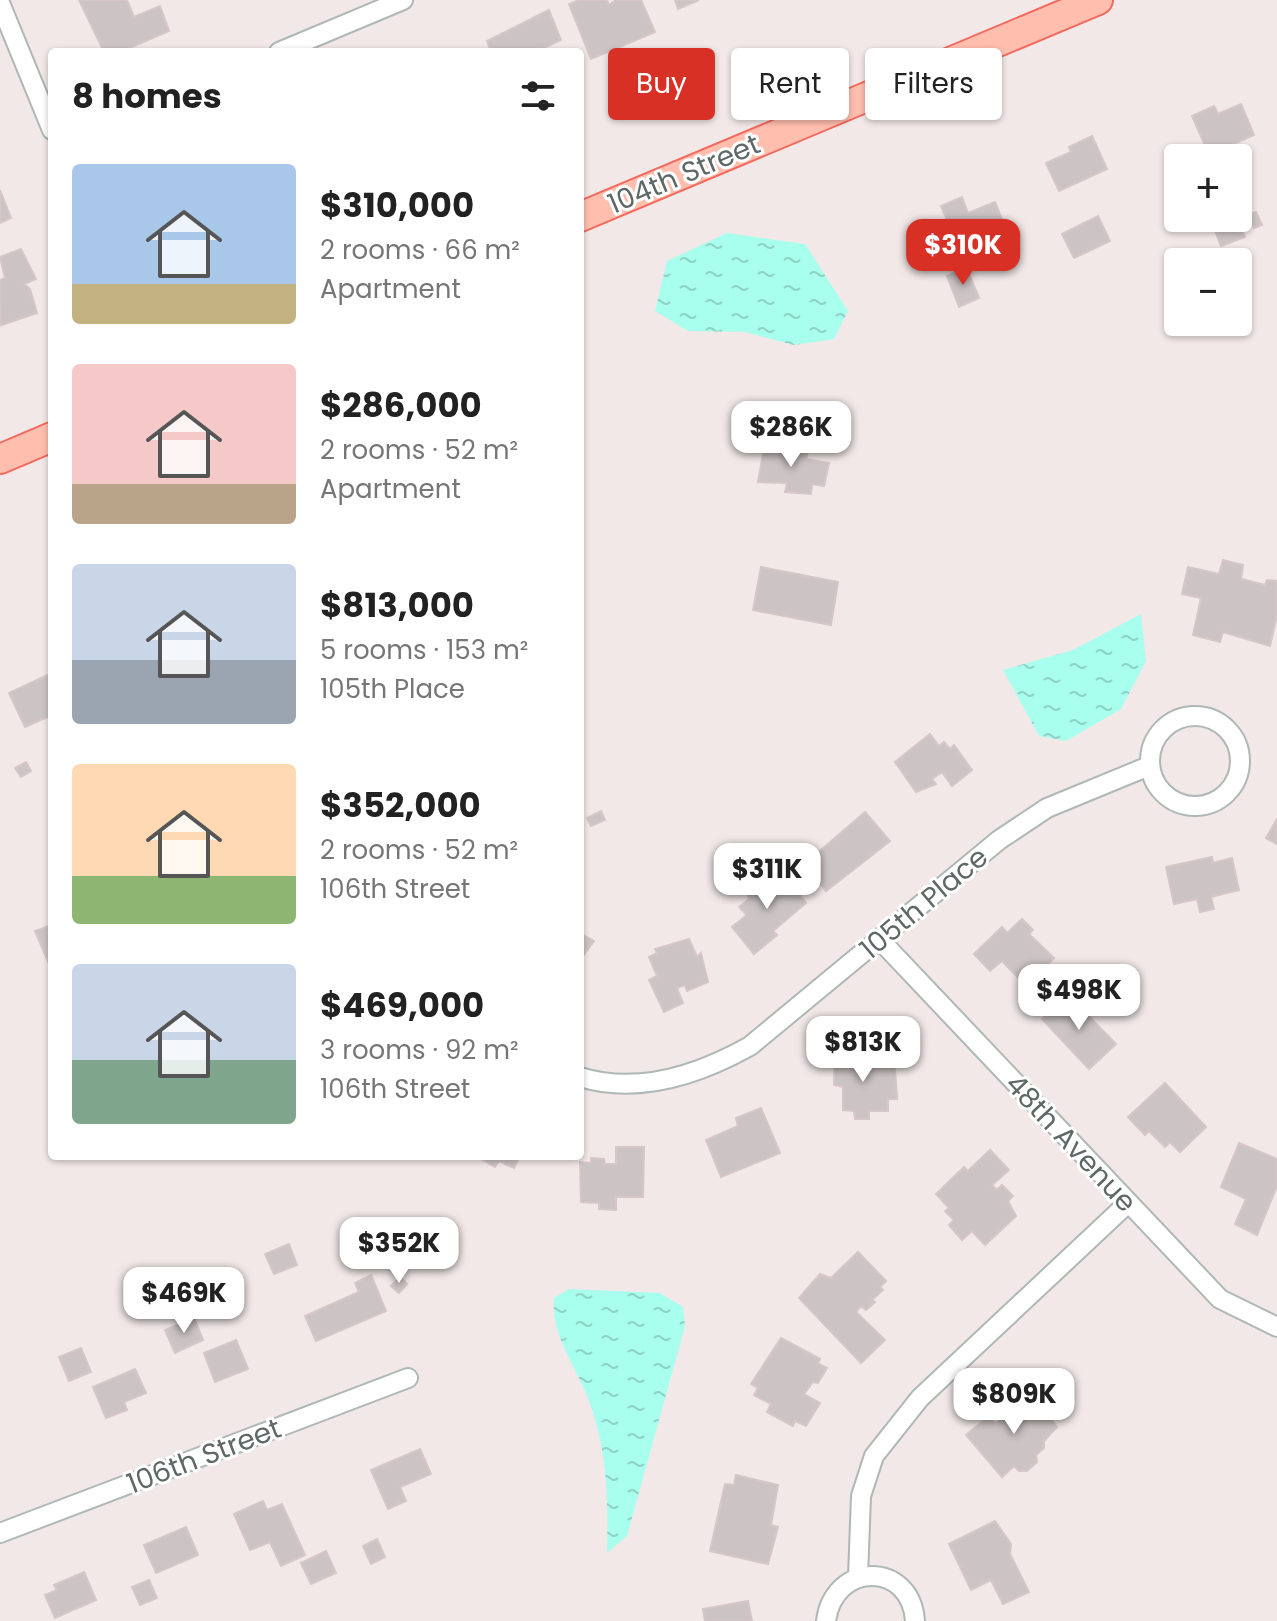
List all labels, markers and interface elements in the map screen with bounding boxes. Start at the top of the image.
chip: Buy [608,48,715,120]
chip: Rent [731,48,849,120]
chip: Filters [865,48,1002,120]
text: 8 homes [72,72,222,120]
icon: filters [516,74,560,118]
street label: 104th Street [602,124,766,224]
map controls [1164,144,1252,336]
button: + [1164,144,1252,232]
text: $310,000 [320,181,474,229]
icon: home [136,196,232,292]
pin: $310K [907,219,1019,287]
text: $310K [924,227,1002,263]
text: 2 rooms · 66 m² [320,232,520,268]
button: − [1164,248,1252,336]
text: Apartment [320,271,461,307]
text: $286,000 [320,381,482,429]
icon: home [136,396,232,492]
pin: $286K [735,401,847,469]
text: $286K [749,409,833,445]
text: 2 rooms · 52 m² [320,432,518,468]
text: Apartment [320,471,461,507]
text: $813,000 [320,581,474,629]
icon: home [136,596,232,692]
text: 5 rooms · 153 m² [320,632,528,668]
text: 105th Place [320,671,465,707]
text: $352,000 [320,781,481,829]
icon: home [136,796,232,892]
text: 2 rooms · 52 m² [320,832,518,868]
street label: 105th Place [852,838,996,968]
pin: $311K [711,843,823,911]
text: $311K [732,851,802,887]
text: 106th Street [320,871,470,907]
pin: $498K [1023,964,1135,1032]
text: $498K [1036,972,1122,1008]
text: $469,000 [320,981,484,1029]
icon: home [136,996,232,1092]
pin: $813K [807,1016,919,1084]
text: $813K [824,1024,902,1060]
text: 3 rooms · 92 m² [320,1032,519,1068]
street label: 48th Avenue [997,1065,1145,1221]
text: 106th Street [320,1071,470,1107]
pin: $352K [343,1217,455,1285]
text: $352K [358,1225,440,1261]
pin: $469K [128,1267,240,1335]
text: $469K [141,1275,227,1311]
pin: $809K [958,1368,1070,1436]
text: $809K [971,1376,1057,1412]
street label: 106th Street [121,1409,287,1503]

